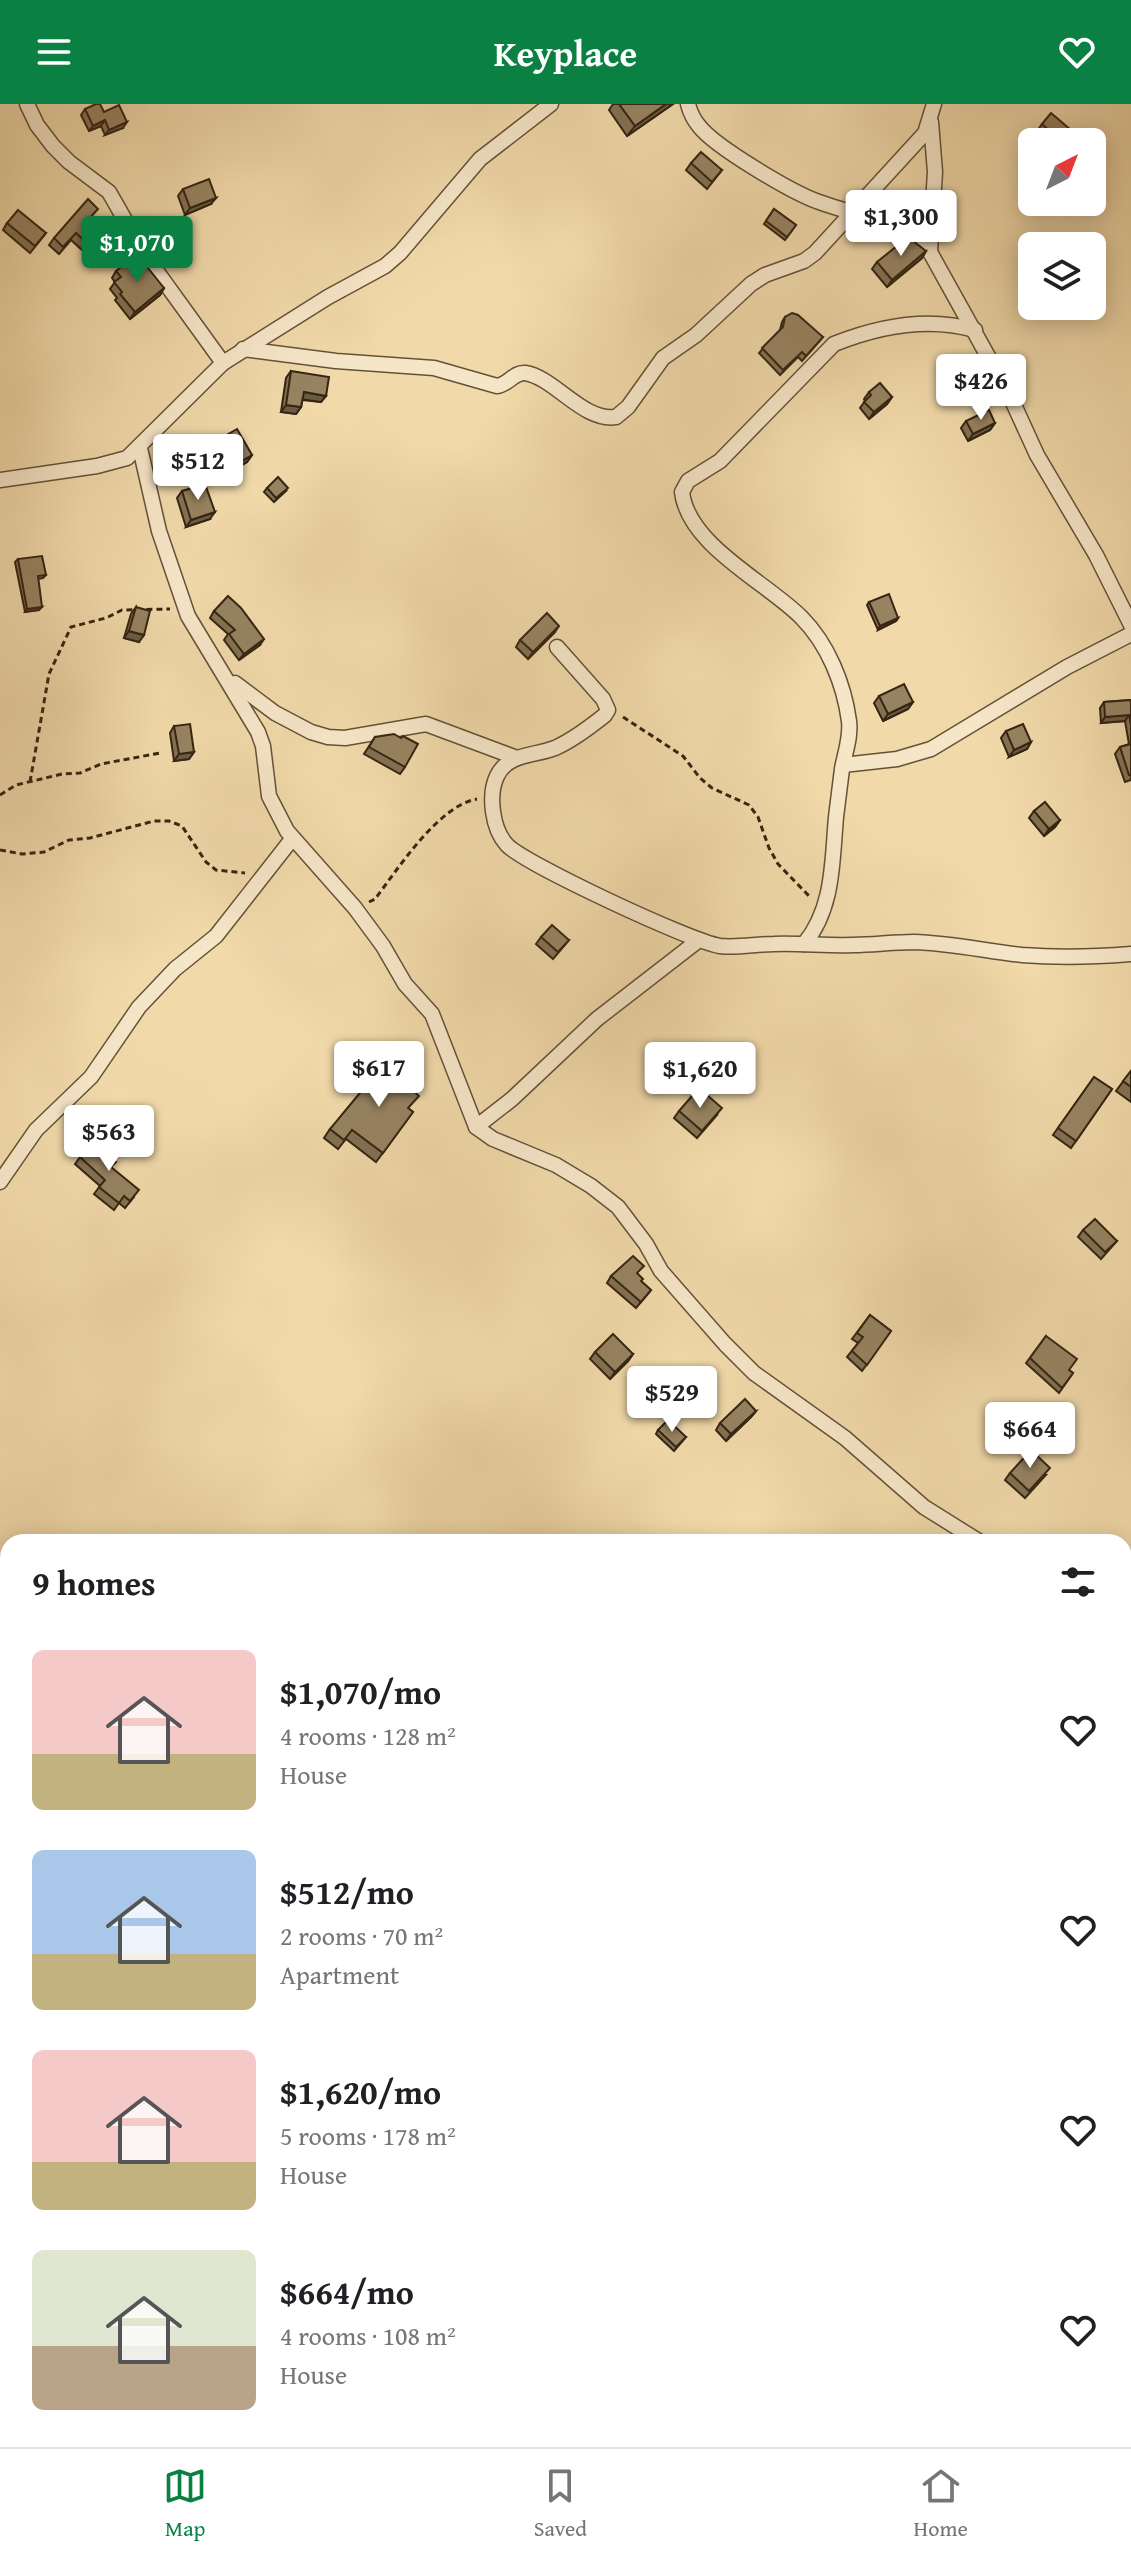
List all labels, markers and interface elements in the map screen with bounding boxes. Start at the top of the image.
text: Keyplace [494,26,637,79]
icon: menu [32,30,76,74]
icon: heart [1055,30,1099,74]
north arrow [1018,128,1106,216]
map controls [1018,128,1106,320]
pin: $1,300 [836,190,966,258]
text: $1,300 [864,196,938,235]
pin: $1,070 [72,216,202,284]
text: $1,070 [100,222,174,261]
button: layers [1018,232,1106,320]
pin: $426 [934,354,1028,422]
text: $426 [954,360,1008,399]
pin: $512 [151,434,245,502]
text: $512 [171,440,225,479]
pin: $617 [332,1041,426,1109]
pin: $1,620 [635,1042,765,1110]
text: $617 [352,1047,406,1086]
text: $1,620 [663,1048,737,1087]
pin: $563 [62,1105,156,1173]
text: $563 [82,1111,136,1150]
pin: $529 [625,1366,719,1434]
text: $529 [645,1372,699,1411]
pin: $664 [983,1402,1077,1470]
text: $664 [1003,1408,1057,1447]
text: 9 homes [32,1558,156,1607]
icon: filters [1056,1560,1100,1604]
text: $1,070/mo [280,1667,441,1716]
icon: home [96,1682,192,1778]
icon: heart [1056,1708,1100,1752]
text: 4 rooms · 128 m² [280,1716,456,1755]
text: House [280,1755,347,1794]
text: $512/mo [280,1867,414,1916]
icon: home [96,1882,192,1978]
icon: heart [1056,1908,1100,1952]
text: 2 rooms · 70 m² [280,1916,443,1955]
text: Apartment [280,1955,399,1994]
text: $1,620/mo [280,2067,441,2116]
icon: home [96,2082,192,2178]
icon: heart [1056,2108,1100,2152]
text: 5 rooms · 178 m² [280,2116,456,2155]
text: House [280,2155,347,2194]
text: $664/mo [280,2267,414,2316]
icon: home [96,2282,192,2378]
icon: heart [1056,2308,1100,2352]
text: 4 rooms · 108 m² [280,2316,456,2355]
text: House [280,2355,347,2394]
tab: Map [163,2464,207,2544]
tab: Saved [534,2464,587,2544]
tab: Home [914,2464,968,2544]

